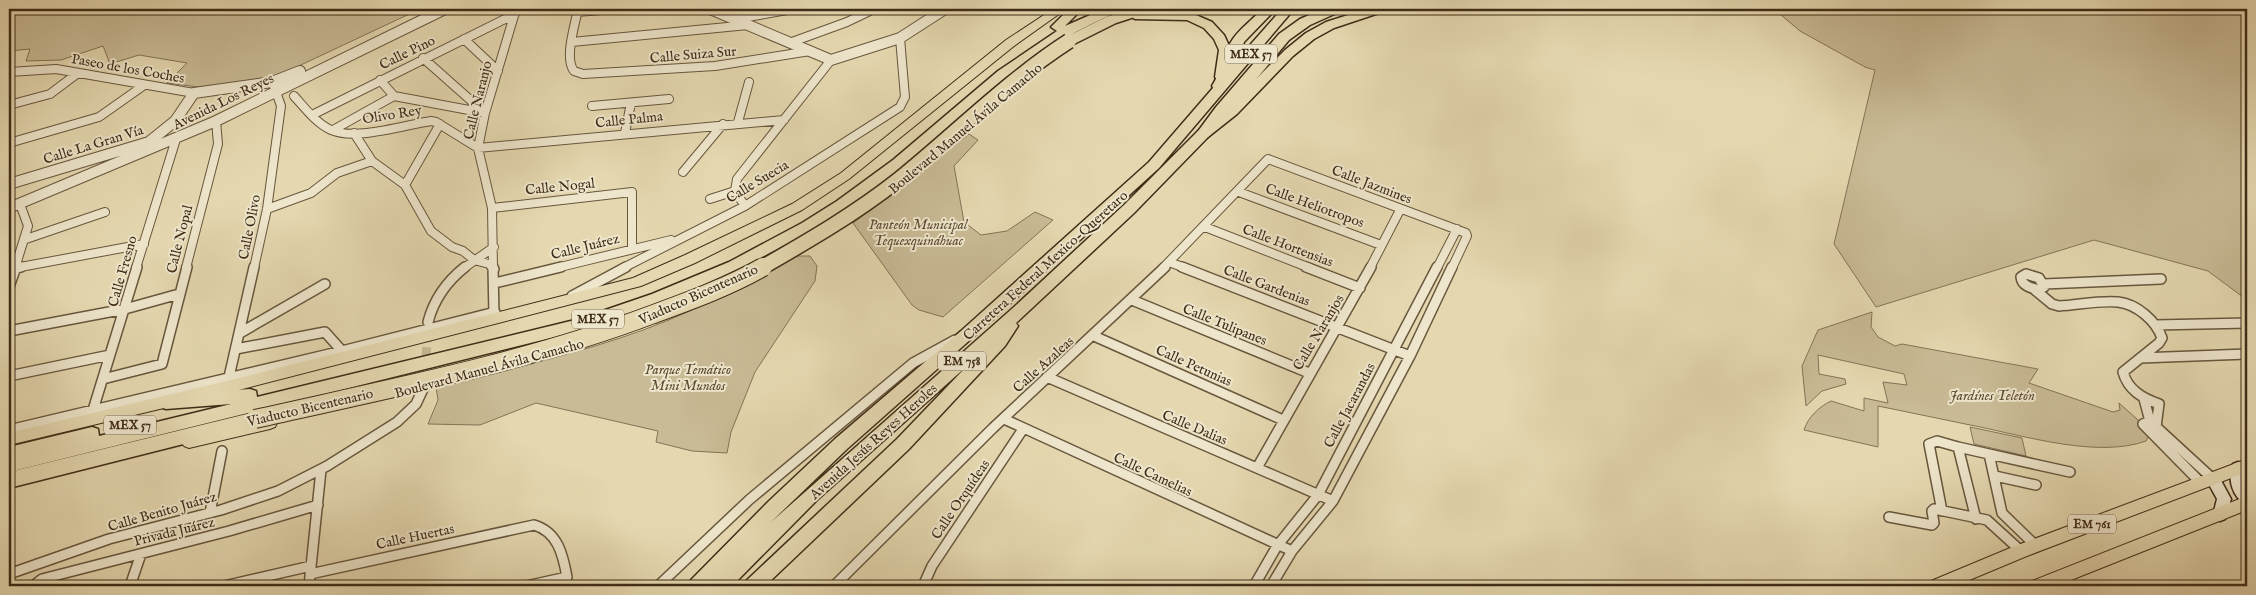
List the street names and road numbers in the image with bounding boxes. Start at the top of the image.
street label: Calle Pino [377,31,439,74]
street label: Calle Suiza Sur [649,42,737,68]
road number: MEX 57 [1225,44,1277,64]
street label: Paseo de los Coches [70,50,186,88]
street label: Boulevard Manuel Ávila Camacho [884,58,1047,198]
street label: Calle Naranjo [460,59,497,141]
street label: Avenida Los Reyes [169,70,277,135]
street label: Olivo Rey [361,101,423,129]
street label: Calle Palma [594,107,665,132]
street label: Calle La Gran Vía [41,121,146,169]
street label: Calle Suecia [723,156,793,208]
street label: Calle Jazmines [1329,161,1414,208]
street label: Calle Nogal [524,174,596,200]
street label: Calle Heliotropos [1263,180,1367,232]
street label: Carretera Federal Mexico-Queretaro [959,187,1132,345]
street label: Calle Olivo [235,193,265,261]
street label: Calle Nopal [163,203,197,275]
street label: Calle Hortensias [1240,220,1336,272]
street label: Calle Juárez [549,230,622,264]
street label: Calle Fresno [104,233,142,309]
street label: Viaducto Bicentenario [635,260,761,330]
street label: Calle Gardenias [1221,261,1313,311]
street label: Calle Naranjos [1289,291,1349,374]
street label: Calle Tulipanes [1180,300,1269,350]
road number: MEX 57 [572,310,624,328]
street label: Calle Azaleas [1009,332,1078,397]
street label: Boulevard Manuel Ávila Camacho [392,334,586,403]
street label: Calle Petunias [1153,341,1235,391]
road number: EM 758 [938,352,986,371]
street label: Calle Jacarandas [1320,360,1380,451]
street label: Avenida Jesús Reyes Heroles [805,380,941,504]
street label: Viaducto Bicentenario [244,385,376,431]
street label: Calle Dalias [1159,406,1230,450]
road number: MEX 57 [104,416,156,434]
street label: Calle Camelias [1110,449,1195,501]
street label: Calle Orquídeas [927,456,994,543]
street label: Calle Benito Juárez [106,488,219,536]
street label: Privada Juárez [132,513,217,551]
road number: EM 761 [2068,514,2116,534]
street label: Calle Huertas [374,520,456,554]

